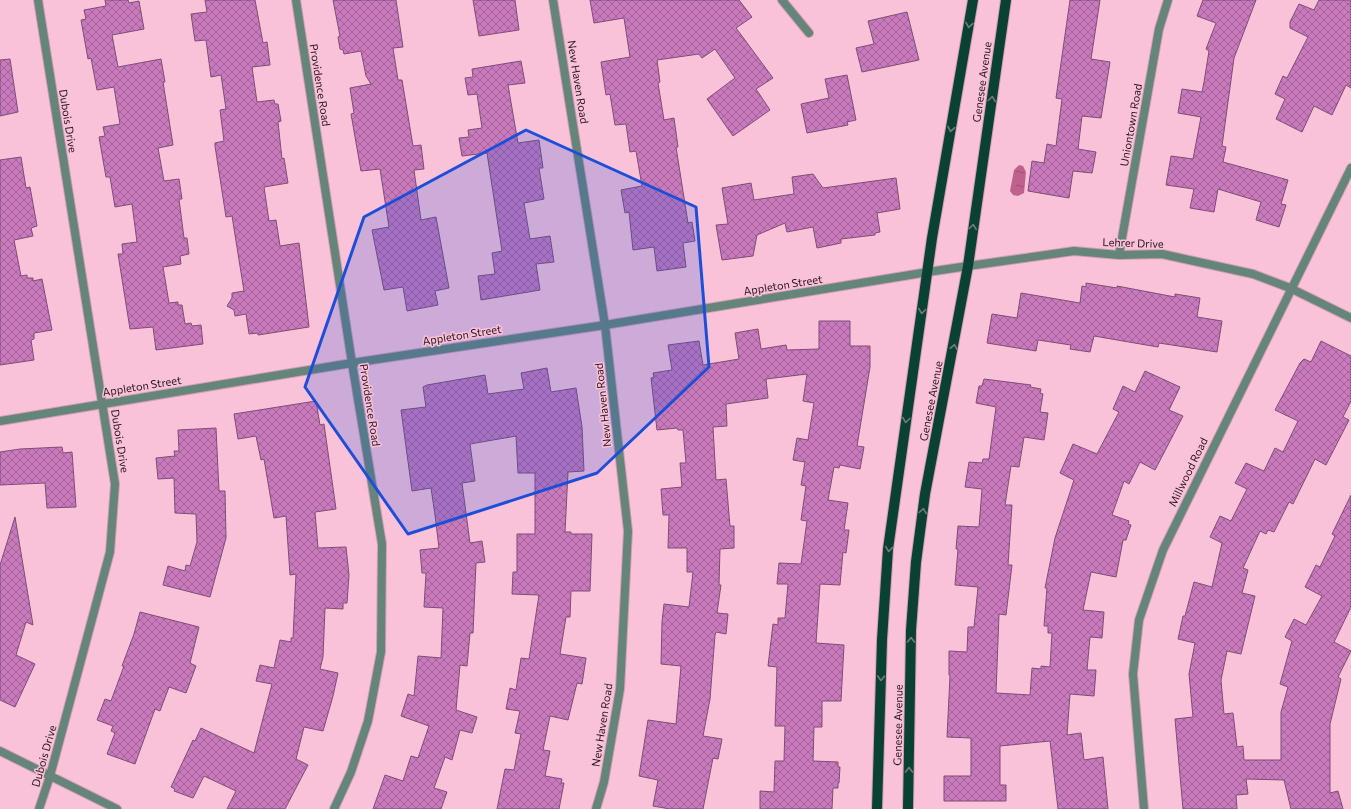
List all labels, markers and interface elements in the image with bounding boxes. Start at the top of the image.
one-way arrow [965,22,973,28]
street label: New Haven Road [565,39,591,124]
street label: Genesee Avenue [969,41,994,123]
street label: Providence Road [308,43,333,127]
street label: Uniontown Road [1117,83,1144,167]
street label: Dubois Drive [57,88,80,154]
one-way arrow [987,96,996,102]
one-way arrow [947,126,956,132]
one-way arrow [968,224,977,231]
street label: Lehrer Drive [1102,235,1164,250]
street label: Appleton Street [743,272,824,297]
one-way arrow [918,308,927,314]
street label: Appleton Street [422,322,503,347]
one-way arrow [949,344,958,350]
street label: Genesee Avenue [916,360,945,442]
street label: Providence Road [358,363,383,447]
street label: New Haven Road [592,363,613,448]
street label: Appleton Street [102,373,183,398]
street label: Dubois Drive [109,408,132,474]
one-way arrow [902,417,911,423]
street label: Millwood Road [1165,435,1210,508]
one-way arrow [918,508,927,514]
one-way arrow [884,546,893,552]
one-way arrow [907,637,915,643]
one-way arrow [876,675,885,682]
street label: New Haven Road [589,682,615,767]
street label: Genesee Avenue [890,684,905,766]
street label: Dubois Drive [28,723,59,788]
one-way arrow [905,767,913,773]

